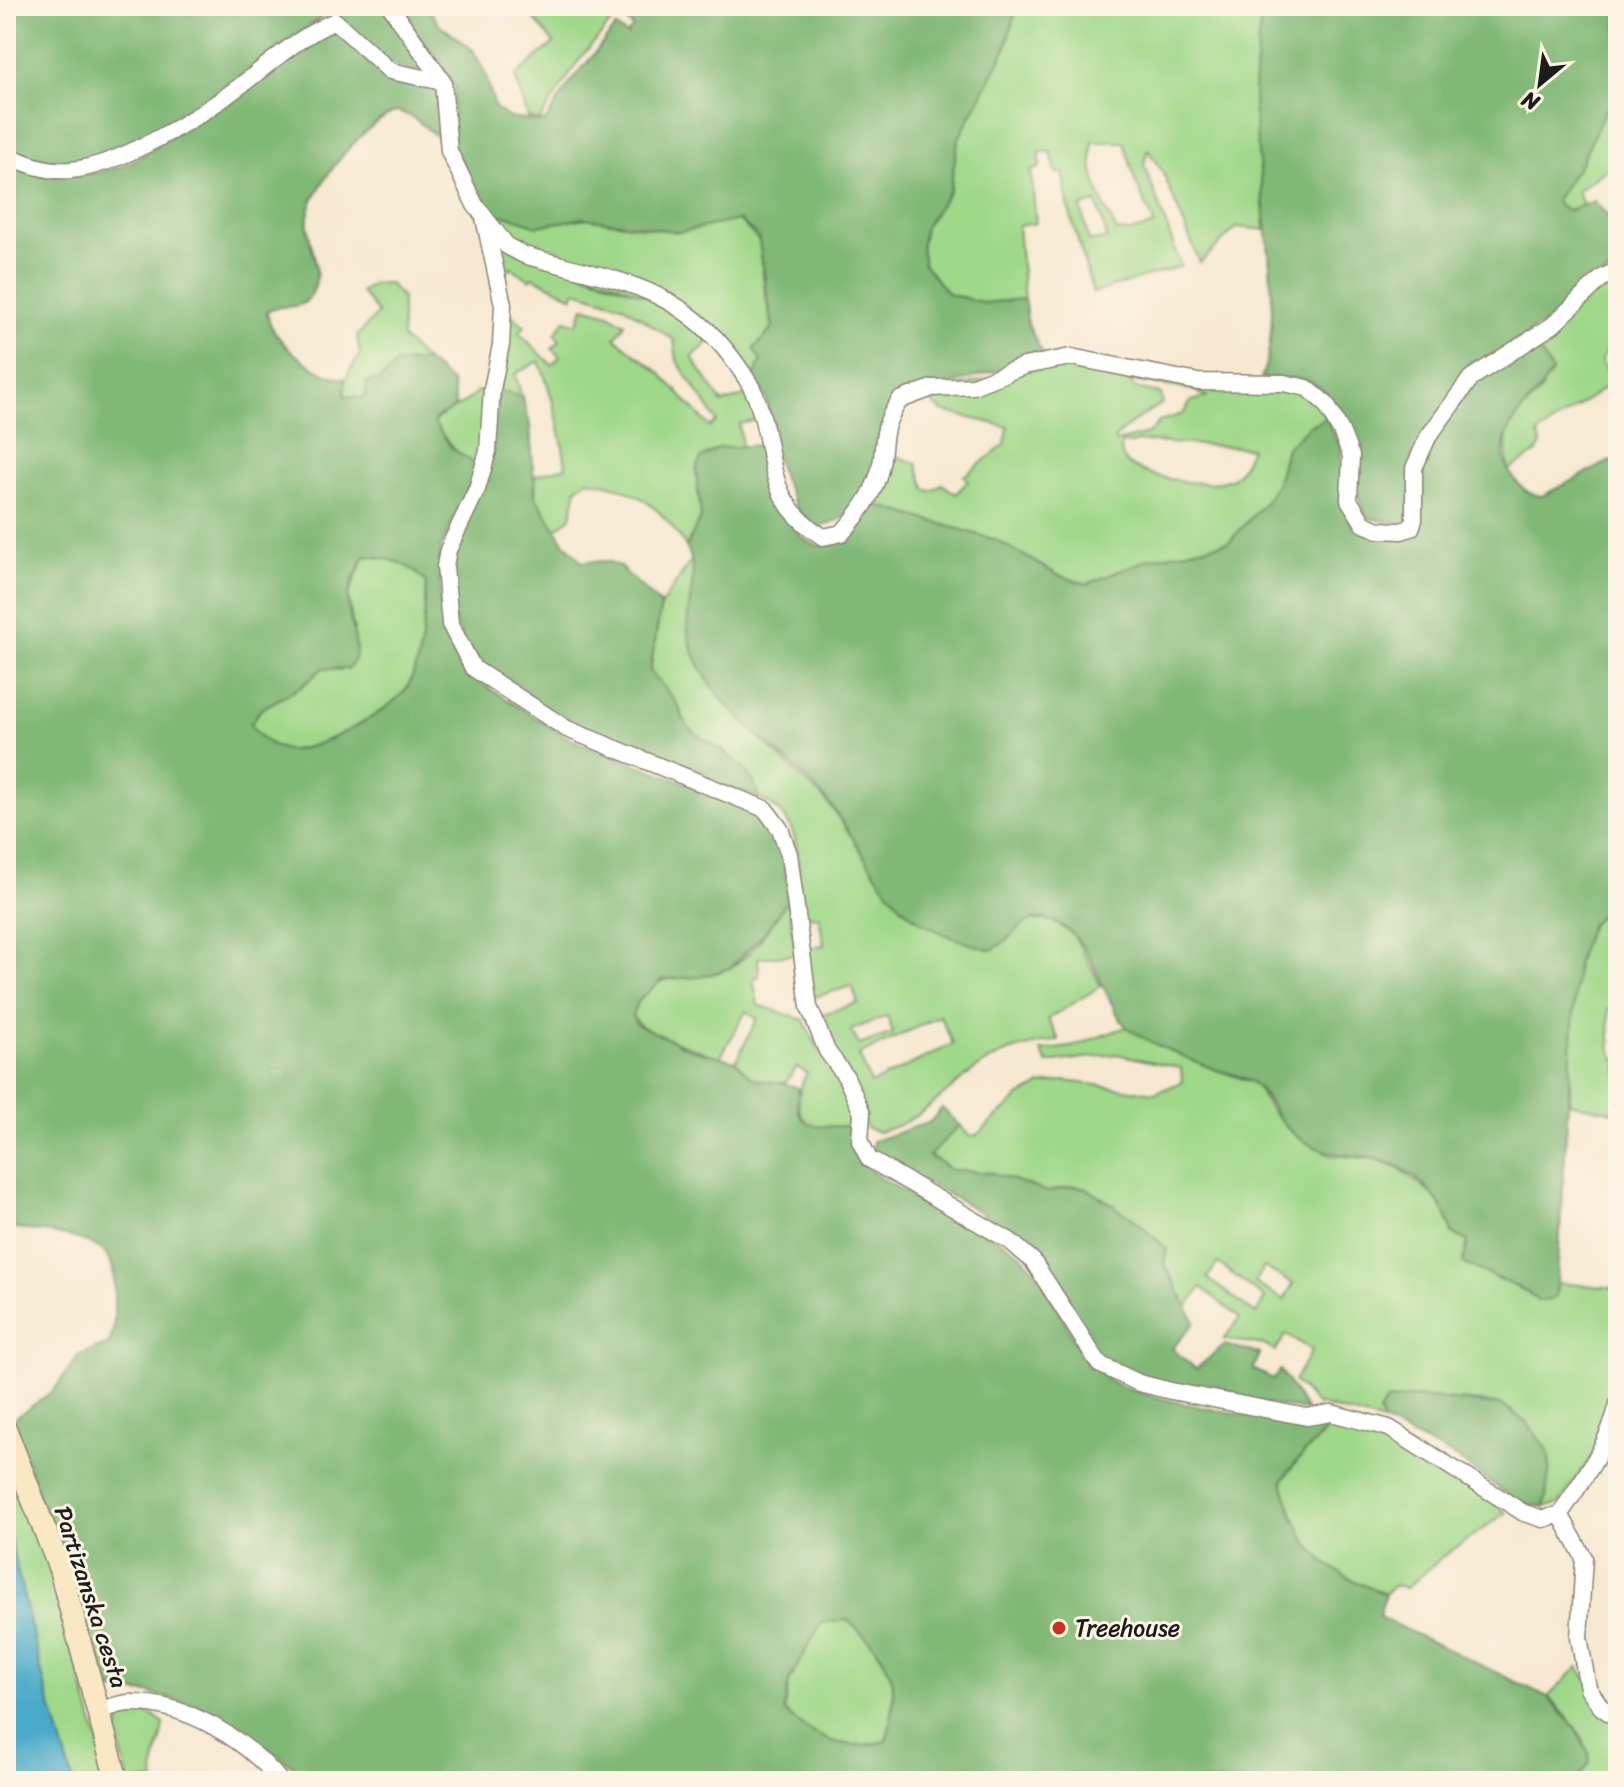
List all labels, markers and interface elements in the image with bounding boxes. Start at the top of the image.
north arrow [1500,44,1580,124]
text: N [1514,80,1548,122]
street label: Partizanska cesta [42,1501,140,1693]
place label: Treehouse [1075,1607,1180,1649]
marker: Treehouse [1050,1619,1068,1637]

